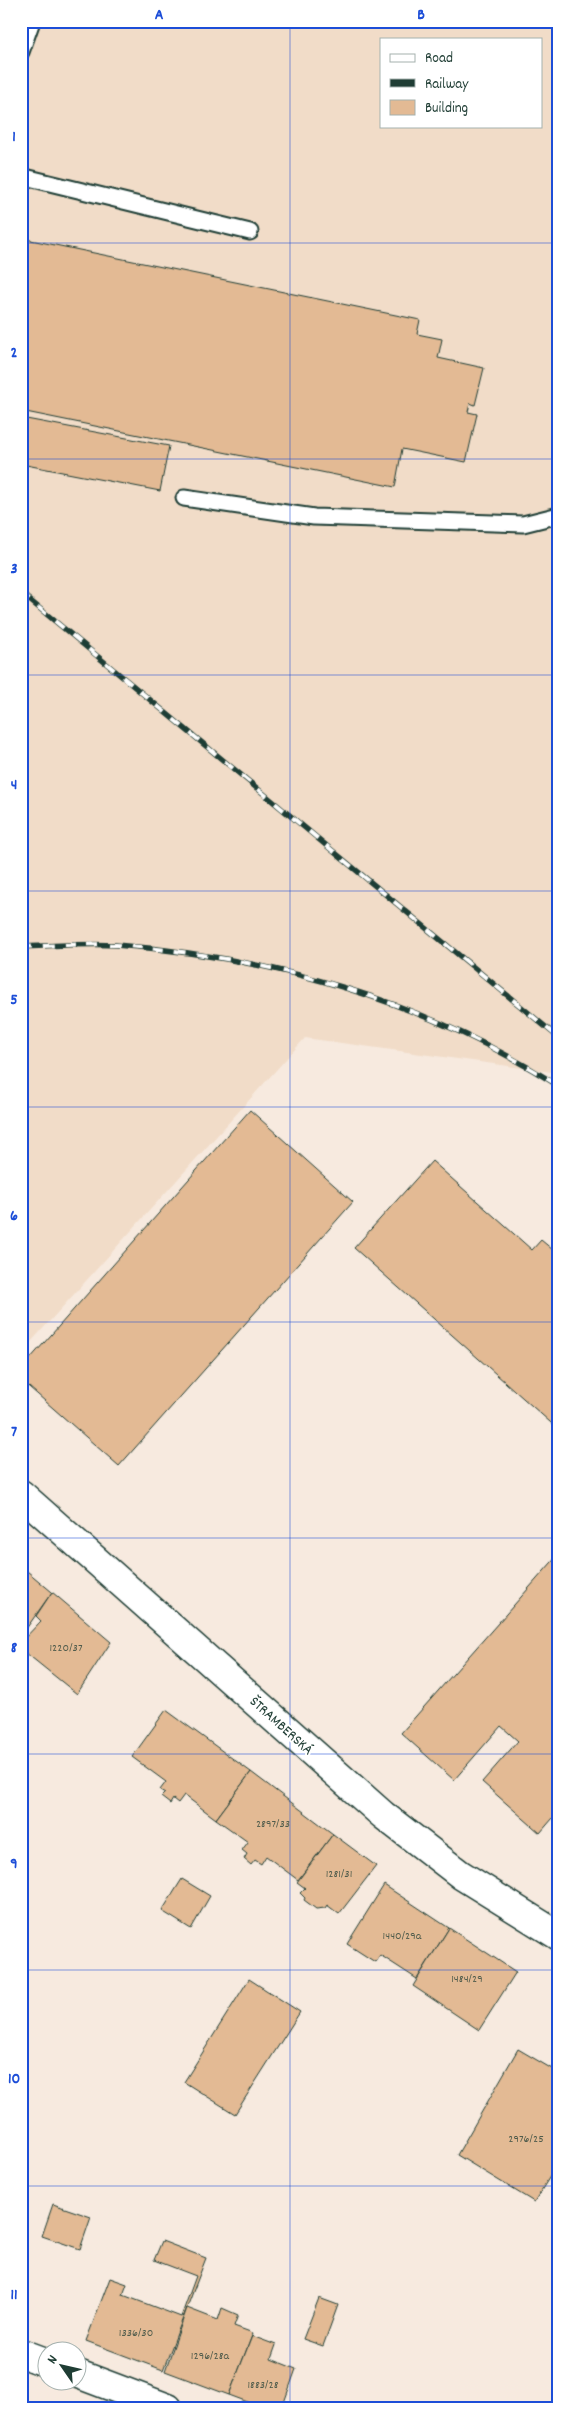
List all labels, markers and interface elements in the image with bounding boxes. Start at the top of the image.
text: A [155,4,164,27]
text: B [417,4,425,27]
legend [380,38,542,128]
text: Road [425,48,453,70]
text: Railway [425,74,469,96]
text: Building [425,98,468,120]
text: 1 [12,126,16,149]
text: 2 [11,342,18,365]
text: 3 [10,558,18,581]
text: 4 [11,774,17,797]
text: 5 [10,989,18,1012]
text: 6 [10,1205,18,1228]
text: 7 [11,1421,17,1444]
text: 8 [11,1637,18,1660]
house number: 1220/37 [49,1640,83,1657]
street label: ŠTRAMBERSKÁ [244,1692,318,1761]
house number: 2897/33 [256,1816,290,1833]
text: 9 [10,1853,18,1876]
house number: 1281/31 [326,1866,352,1883]
house number: 1440/29a [383,1928,422,1945]
house number: 1484/29 [451,1971,483,1988]
text: 10 [8,2068,20,2091]
house number: 2976/25 [508,2131,544,2148]
text: 11 [10,2284,18,2307]
house number: 1336/30 [119,2325,153,2342]
north arrow [38,2342,88,2392]
house number: 1296/28a [191,2348,230,2365]
text: N [43,2351,63,2368]
house number: 1883/28 [247,2377,279,2394]

